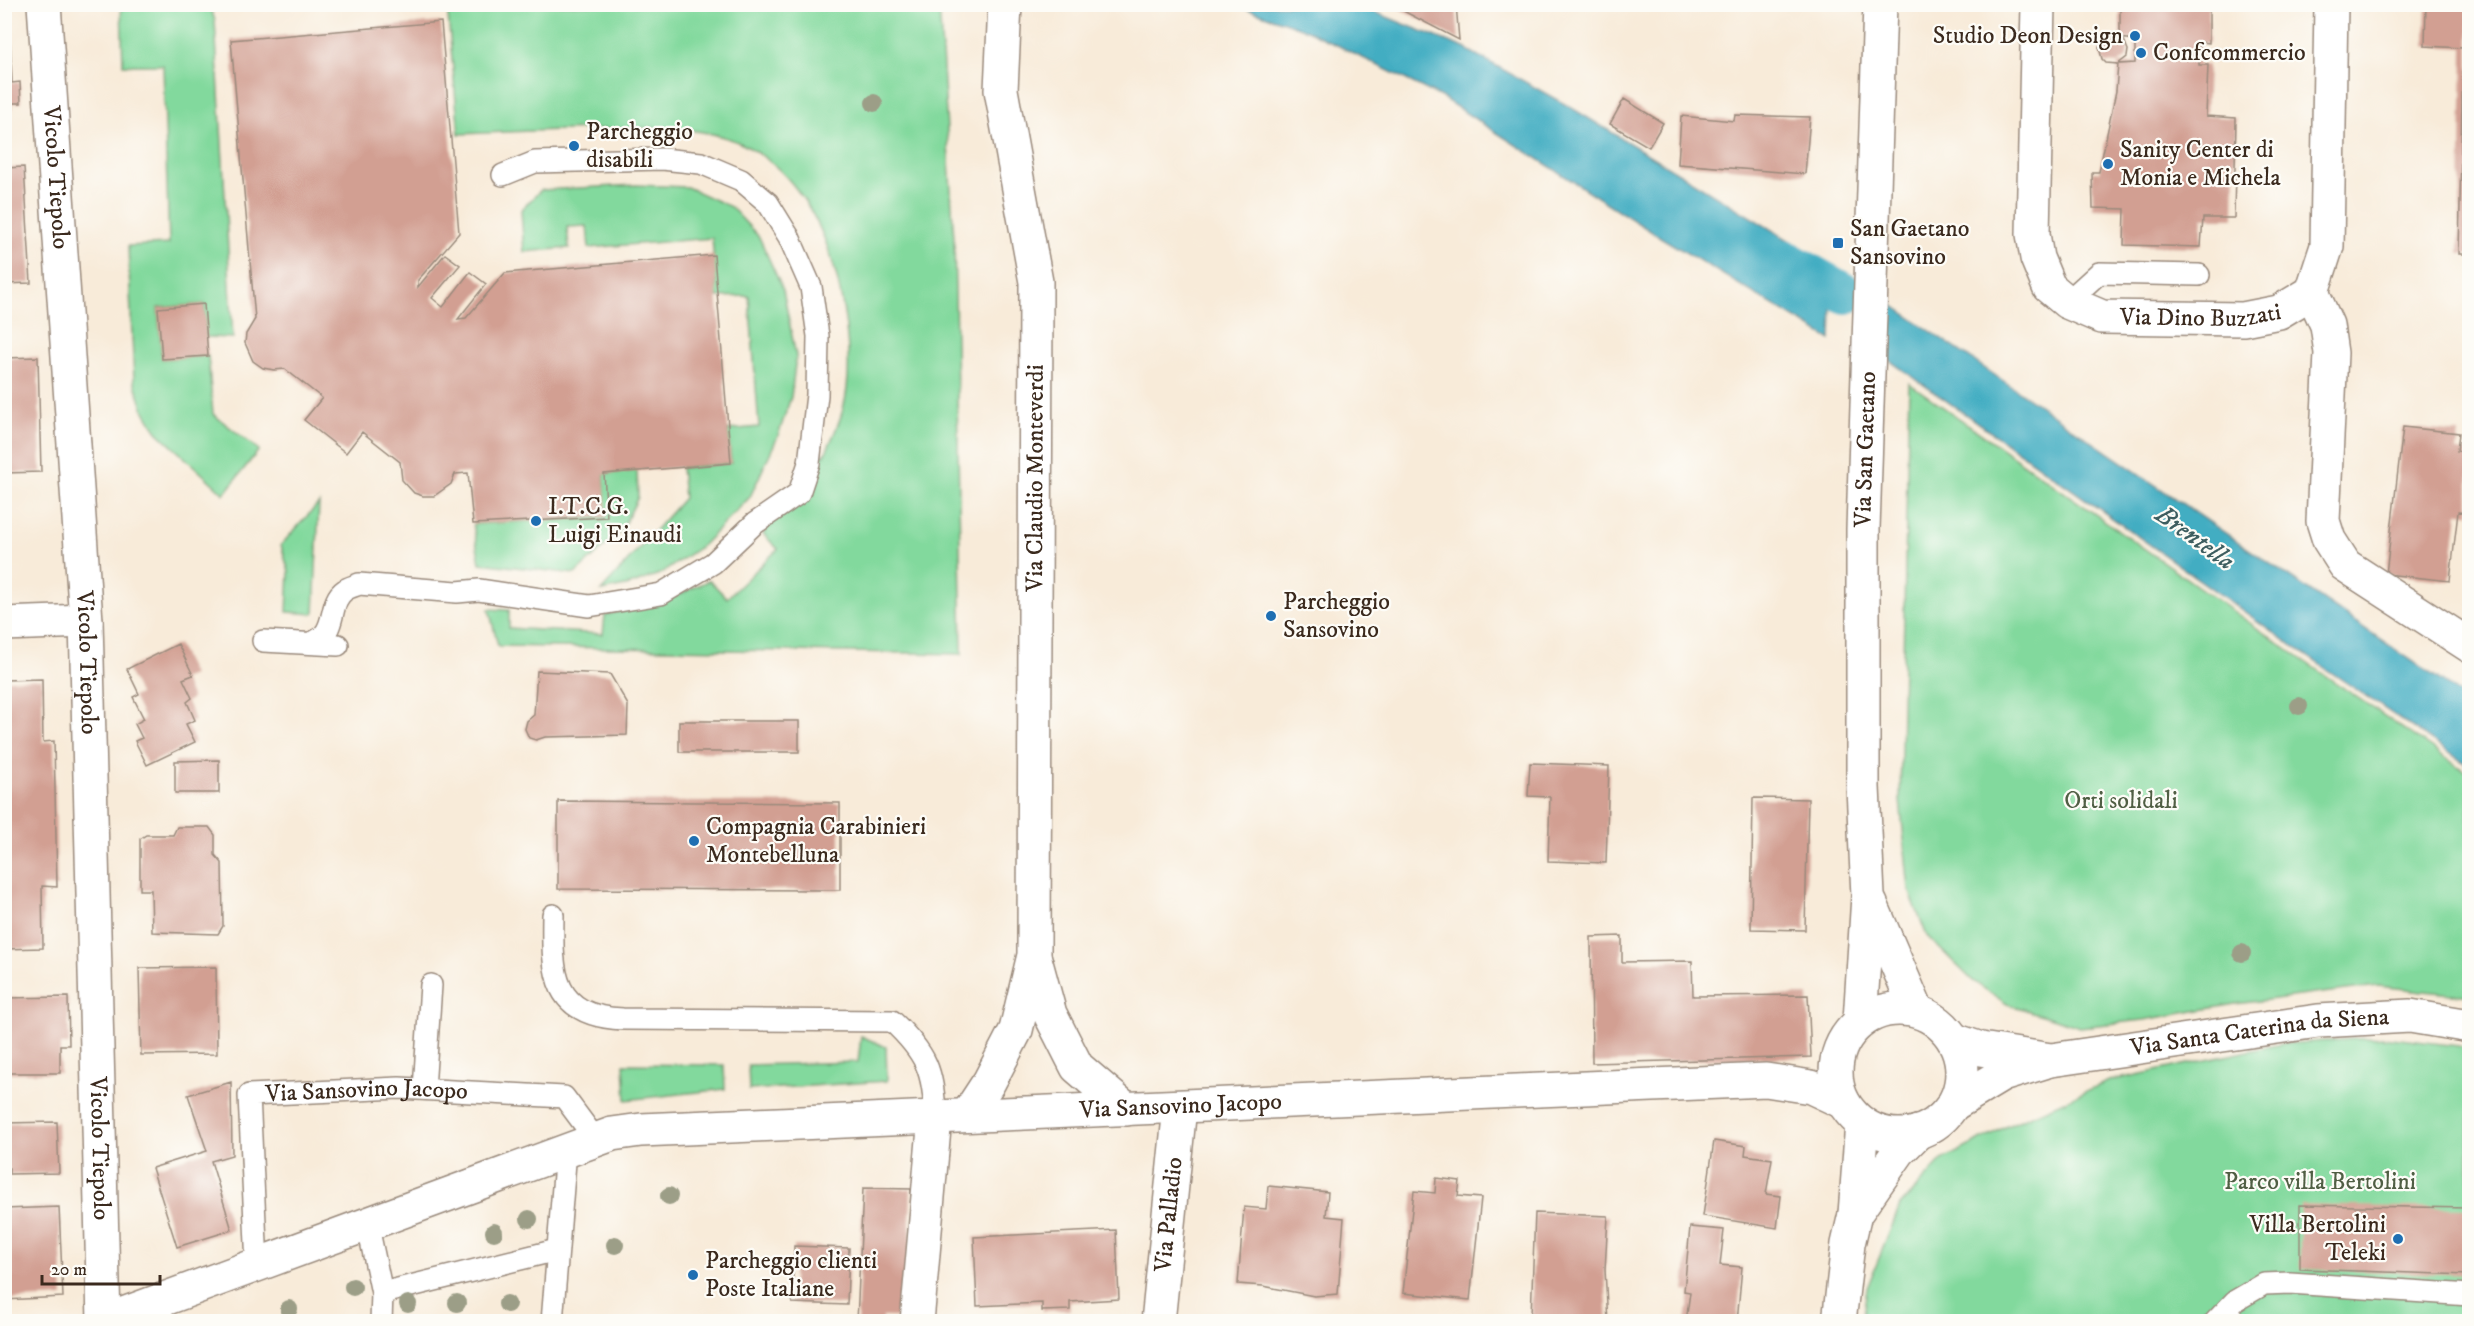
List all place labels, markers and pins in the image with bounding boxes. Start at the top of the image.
place label: Studio Deon Design [1933,21,2123,51]
marker: Studio Deon Design [2128,29,2142,43]
place label: Confcommercio [2153,38,2306,68]
marker: Confcommercio [2134,46,2148,60]
place label: Parcheggio disabili [586,117,693,175]
place label: Sanity Center di Monia e Michela [2120,135,2282,193]
marker: Parcheggio disabili [567,139,581,153]
marker: Sanity Center di Monia e Michela [2101,157,2115,171]
place label: San Gaetano Sansovino [1850,214,1969,272]
marker: San Gaetano Sansovino [1831,236,1845,250]
place label: I.T.C.G. Luigi Einaudi [548,492,682,550]
marker: I.T.C.G. Luigi Einaudi [529,514,543,528]
place label: Parcheggio Sansovino [1283,587,1390,645]
marker: Parcheggio Sansovino [1264,609,1278,623]
place label: Compagnia Carabinieri Montebelluna [706,812,926,870]
marker: Compagnia Carabinieri Montebelluna [687,834,701,848]
place label: Villa Bertolini Teleki [2249,1210,2386,1268]
marker: Villa Bertolini Teleki [2391,1232,2405,1246]
place label: Parcheggio clienti Poste Italiane [705,1246,877,1304]
marker: Parcheggio clienti Poste Italiane [686,1268,700,1282]

